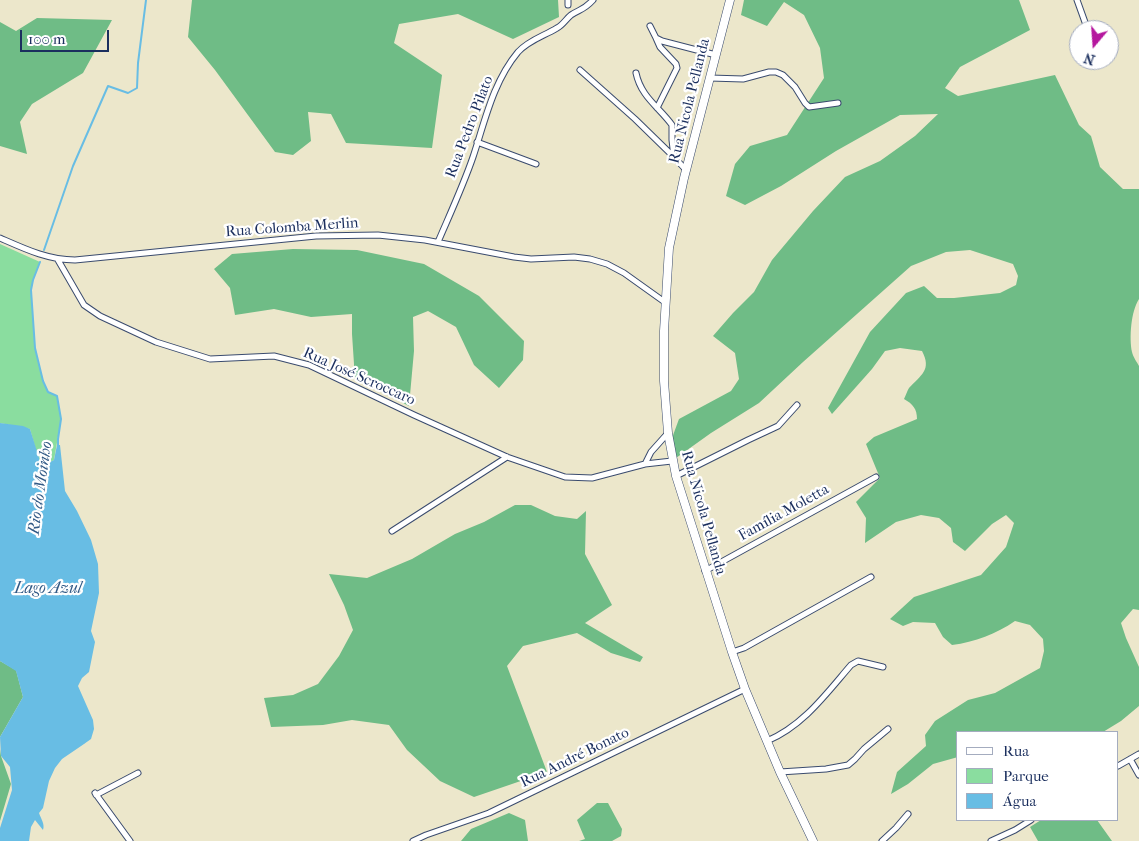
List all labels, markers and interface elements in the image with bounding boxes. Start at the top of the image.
scale bar [22,20,111,52]
north arrow [1069,20,1119,70]
text: 100 m [28,30,66,48]
street label: Rua Nicola Pellanda [666,37,714,165]
text: N [1082,49,1097,69]
street label: Rua Pedro Pilato [442,73,498,181]
street label: Rua Colomba Merlin [225,214,359,242]
street label: Rua José Scroccaro [300,344,418,410]
water label: Rio do Moinho [25,440,57,536]
street label: Rua Nicola Pellanda [677,449,729,577]
street label: Família Moletta [736,481,832,545]
water label: Lago Azul [14,579,82,599]
street label: Rua André Bonato [518,724,632,792]
legend [956,731,1119,821]
text: Rua [1003,742,1029,760]
text: Parque [1003,767,1049,785]
text: Água [1003,792,1036,810]

